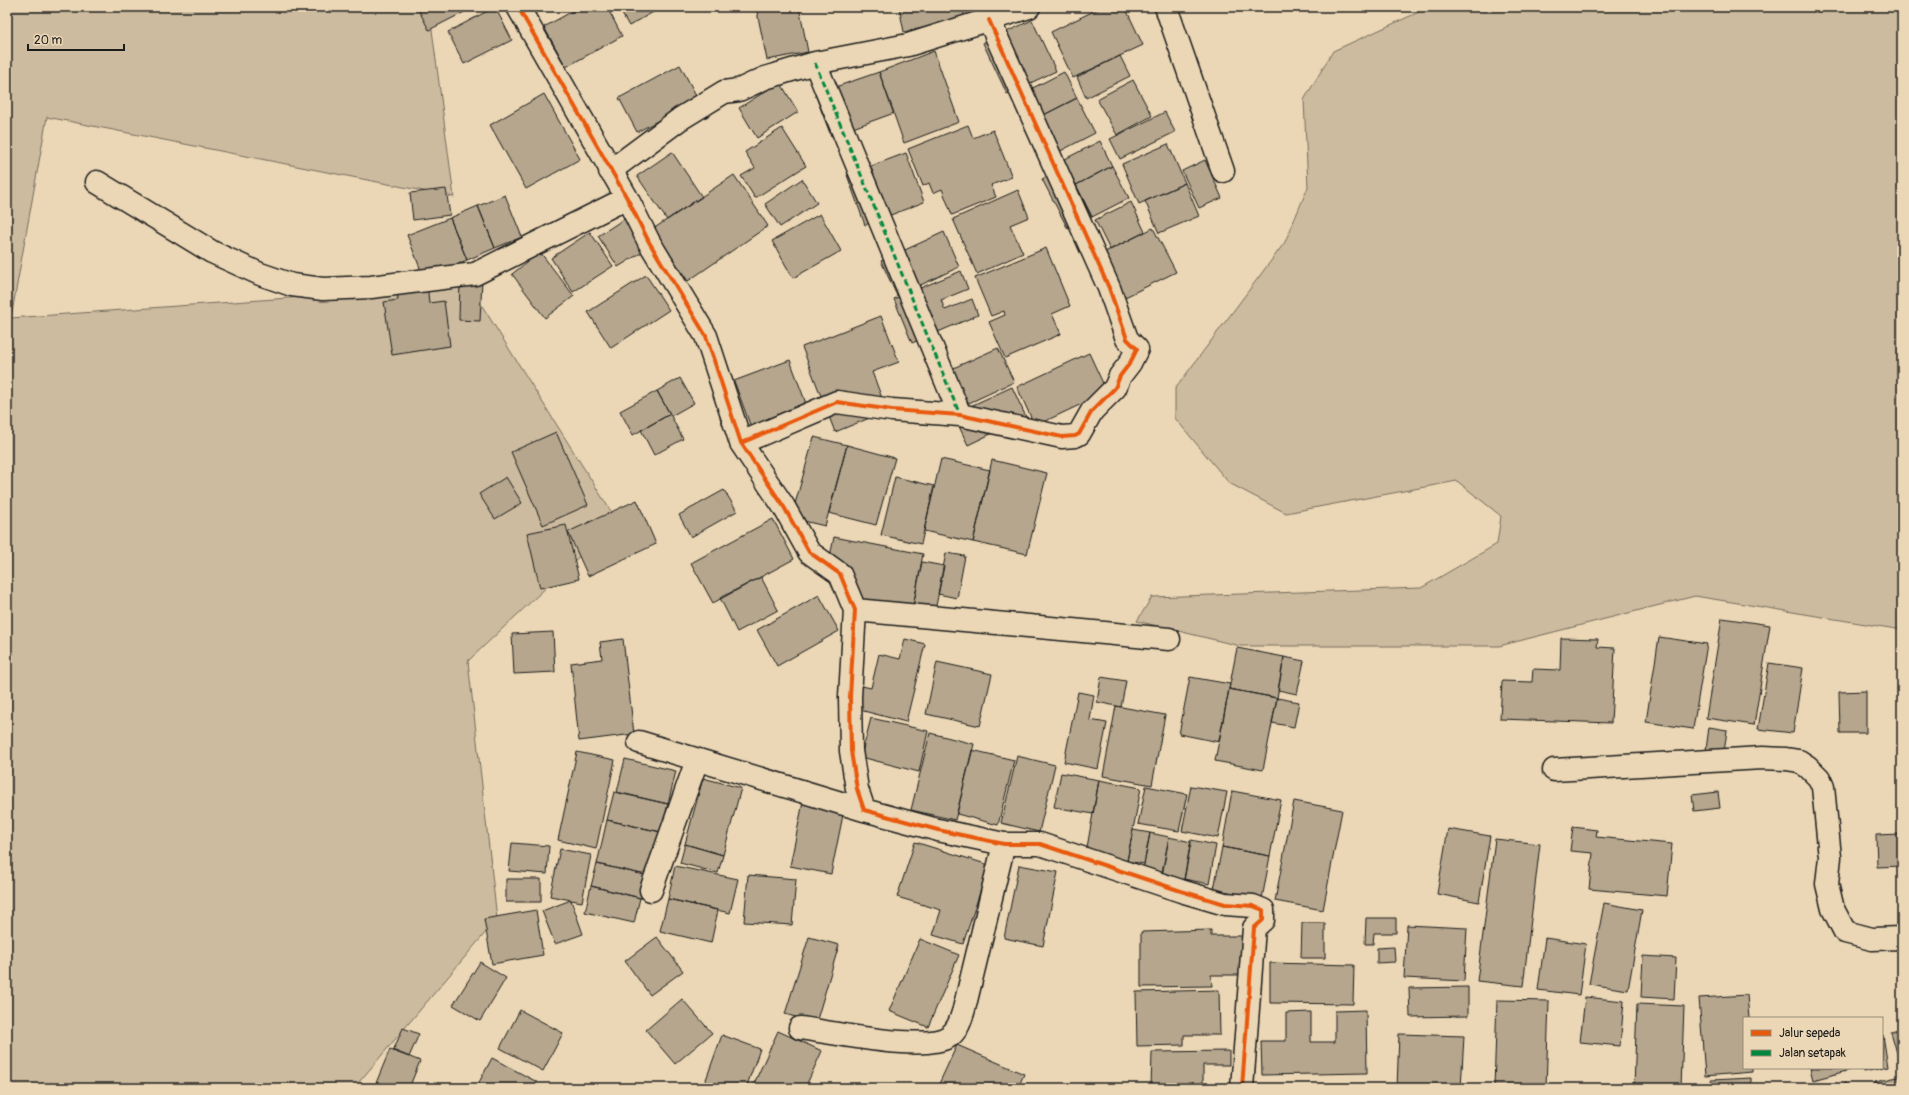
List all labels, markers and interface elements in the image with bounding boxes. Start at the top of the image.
scale bar [28,26,124,52]
text: 20 m [34,33,63,48]
legend [1743,1017,1883,1069]
text: Jalur sepeda [1779,1026,1841,1041]
text: Jalan setapak [1779,1046,1846,1061]

